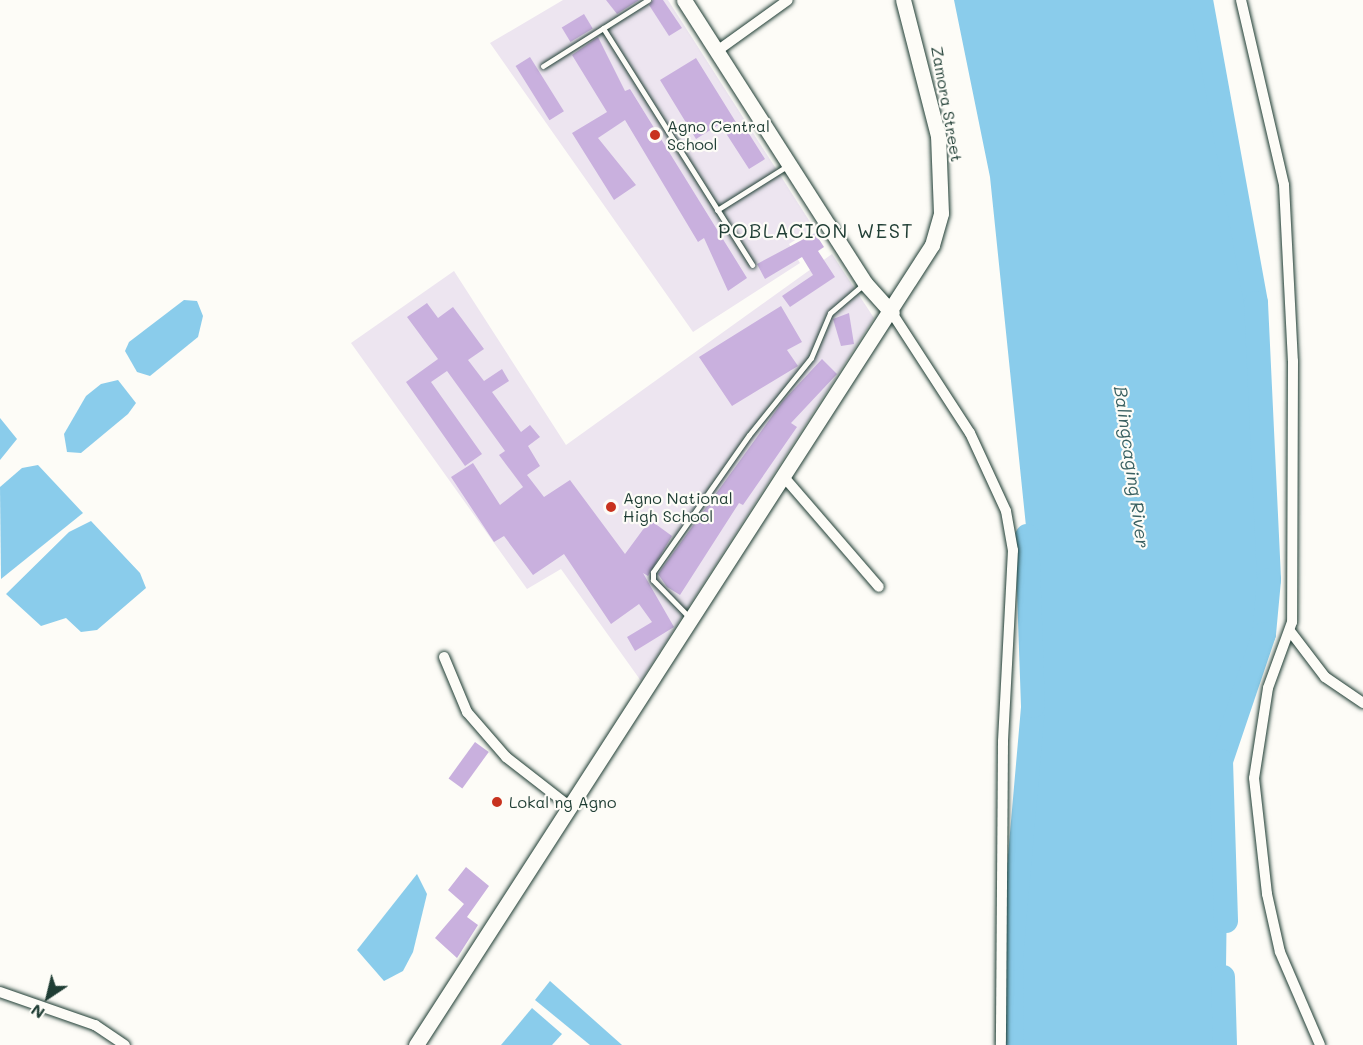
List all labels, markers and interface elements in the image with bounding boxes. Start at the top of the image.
street label: Zamora Street [927,45,967,163]
place label: Agno Central School [667,116,770,154]
marker: Agno Central School [648,128,662,142]
district label: POBLACION WEST [718,218,914,242]
water label: Balingcaging River [1110,385,1154,549]
place label: Agno National High School [623,488,733,526]
marker: Agno National High School [604,500,618,514]
place label: Lokal ng Agno [509,792,616,812]
marker: Lokal ng Agno [490,795,504,809]
north arrow [18,967,78,1027]
text: N [26,1000,48,1024]

